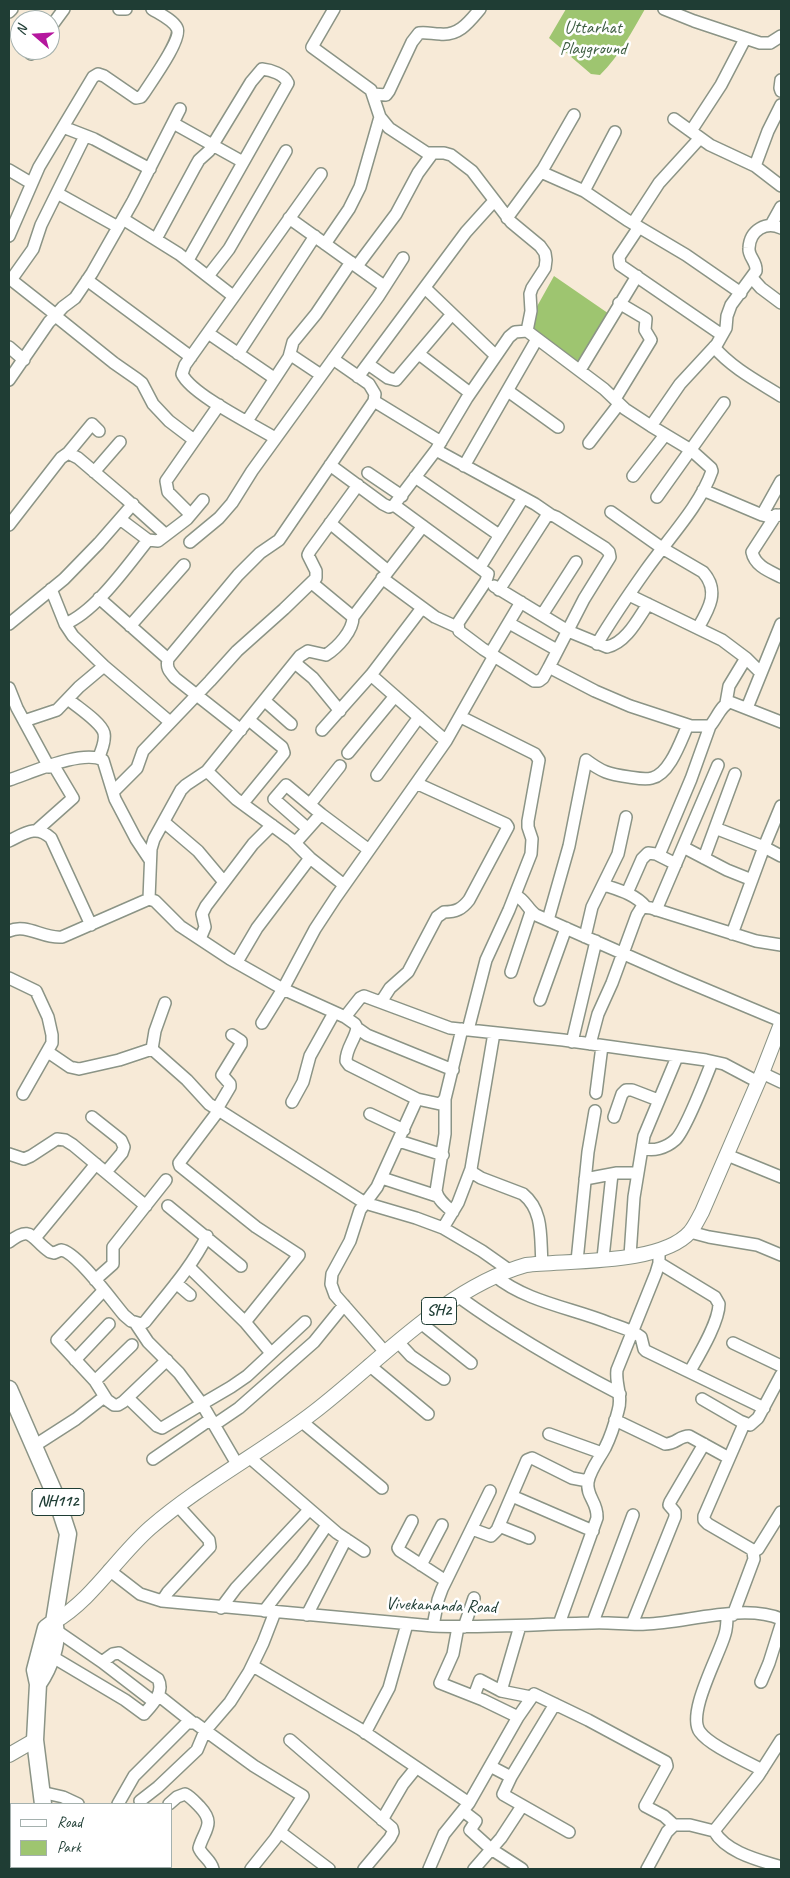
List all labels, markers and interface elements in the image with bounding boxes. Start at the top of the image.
north arrow [10,10,60,60]
park label: Uttarhat Playground [560,17,626,59]
text: N [12,23,31,37]
road number: SH2 [422,1298,456,1324]
road number: NH112 [32,1488,84,1515]
street label: Vivekananda Road [385,1593,497,1619]
legend [10,1803,172,1868]
text: Road [57,1813,82,1832]
text: Park [57,1838,81,1857]

